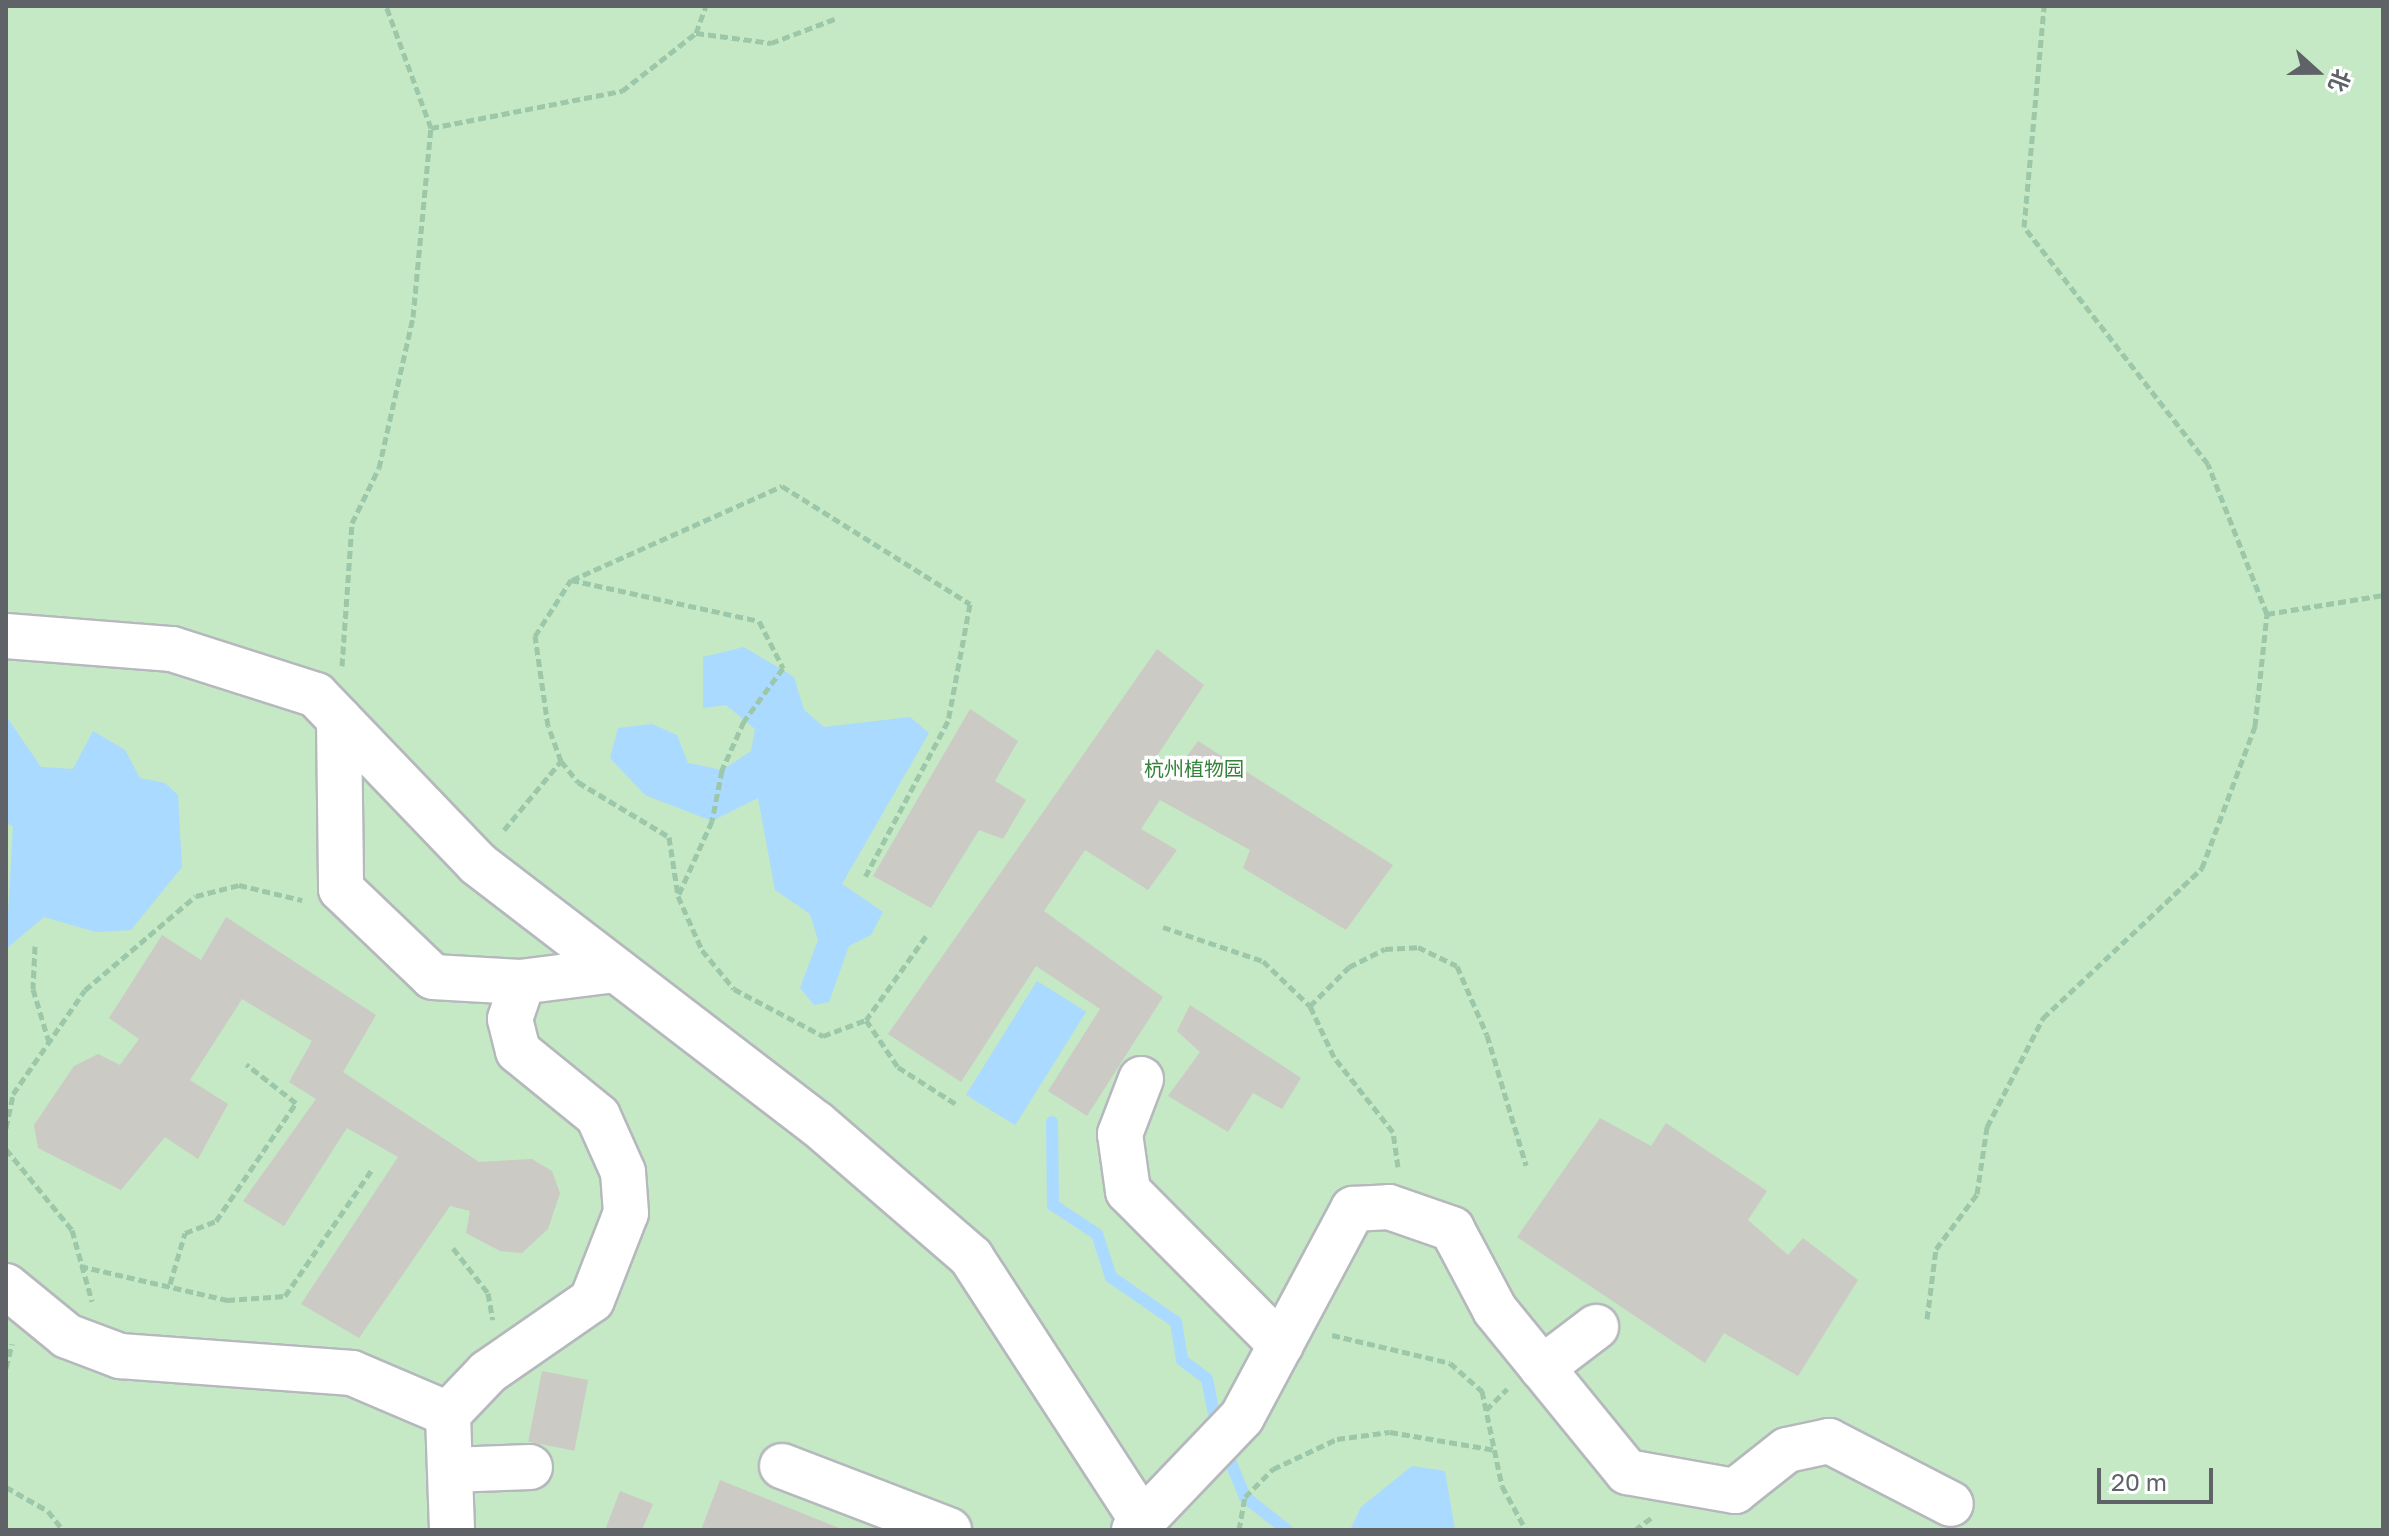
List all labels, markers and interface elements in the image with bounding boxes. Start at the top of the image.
north arrow [2277,32,2357,112]
text: 北 [2323,66,2356,96]
park label: 杭州植物园 [1144,756,1244,780]
scale bar [2101,1452,2217,1502]
text: 20 m [2111,1467,2167,1496]

